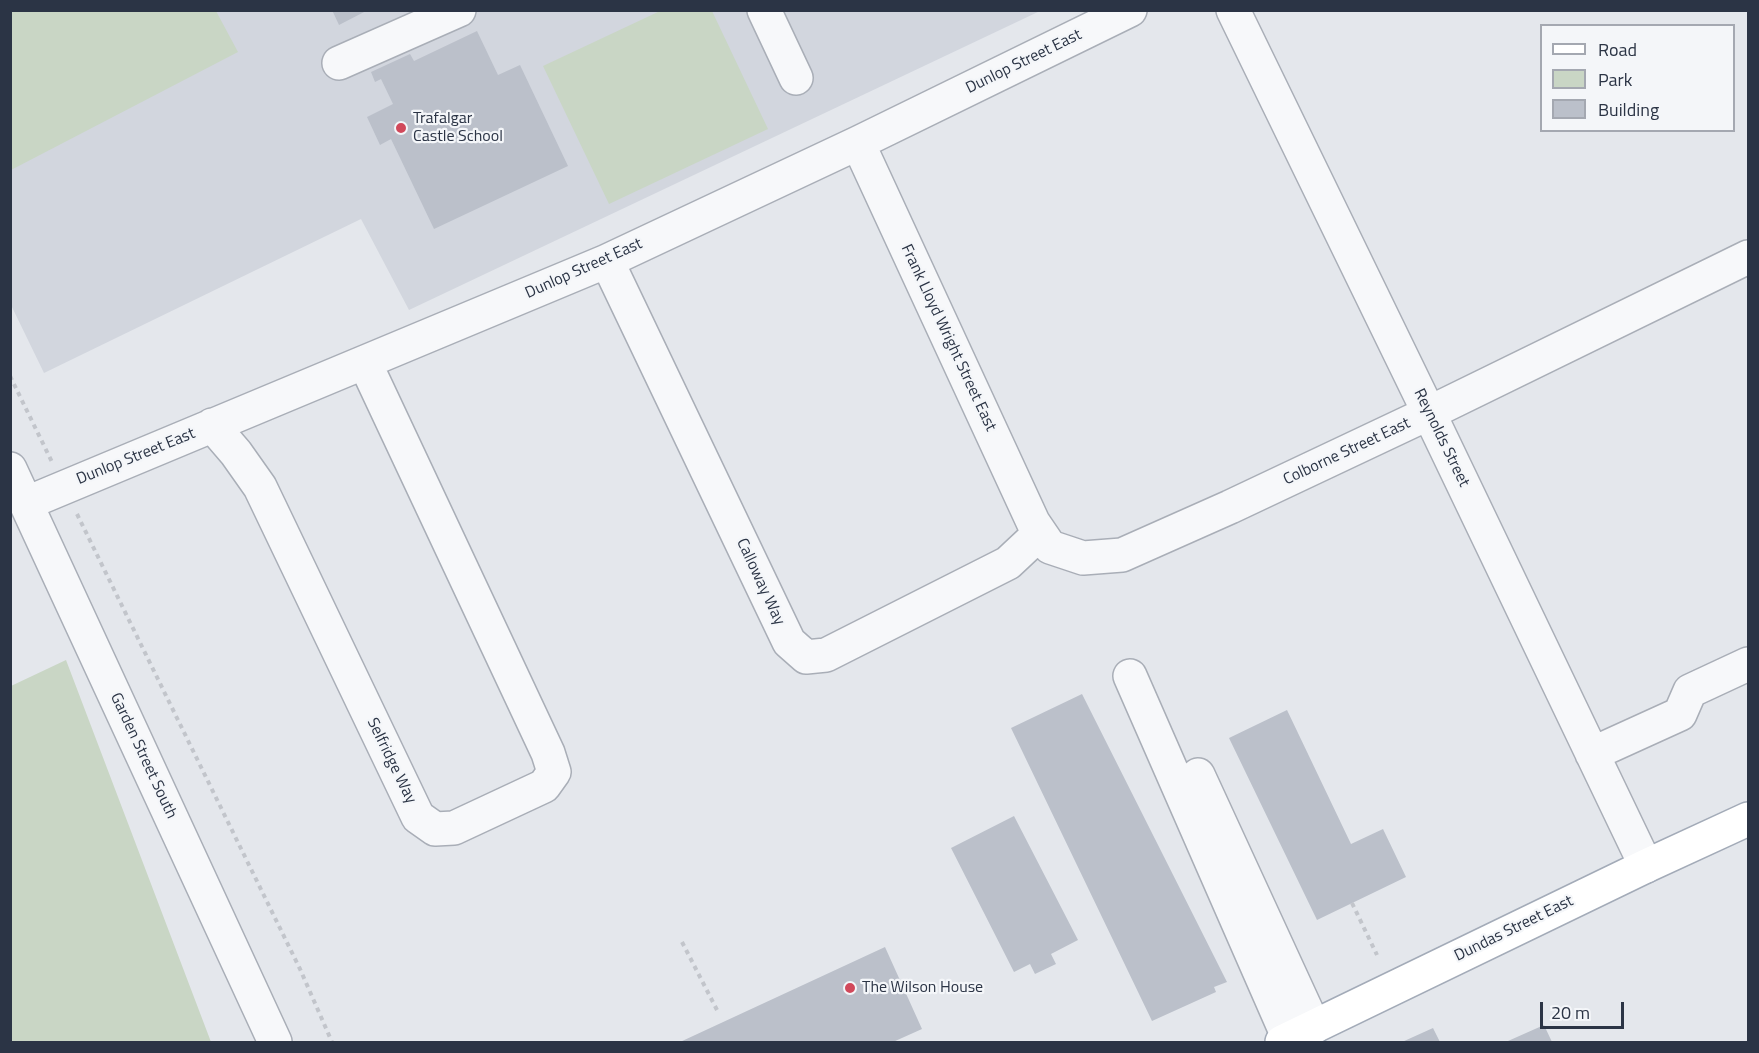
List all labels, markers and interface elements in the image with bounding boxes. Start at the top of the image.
legend [1540,24,1735,132]
street label: Dunlop Street East [963,26,1085,98]
text: Road [1598,36,1637,63]
text: Park [1598,66,1632,93]
text: Building [1598,96,1659,123]
place label: Trafalgar Castle School [413,109,503,147]
marker: Trafalgar Castle School [394,121,408,135]
street label: Dunlop Street East [522,235,646,303]
street label: Frank Lloyd Wright Street East [896,241,1000,435]
street label: Reynolds Street [1409,386,1473,490]
street label: Colborne Street East [1280,414,1414,490]
street label: Dunlop Street East [74,424,198,490]
street label: Calloway Way [732,536,788,628]
street label: Garden Street South [105,690,181,822]
street label: Selfridge Way [362,715,420,807]
street label: Dundas Street East [1452,892,1576,966]
place label: The Wilson House [862,978,983,998]
marker: The Wilson House [843,981,857,995]
scale bar [1543,990,1627,1028]
text: 20 m [1551,999,1590,1026]

